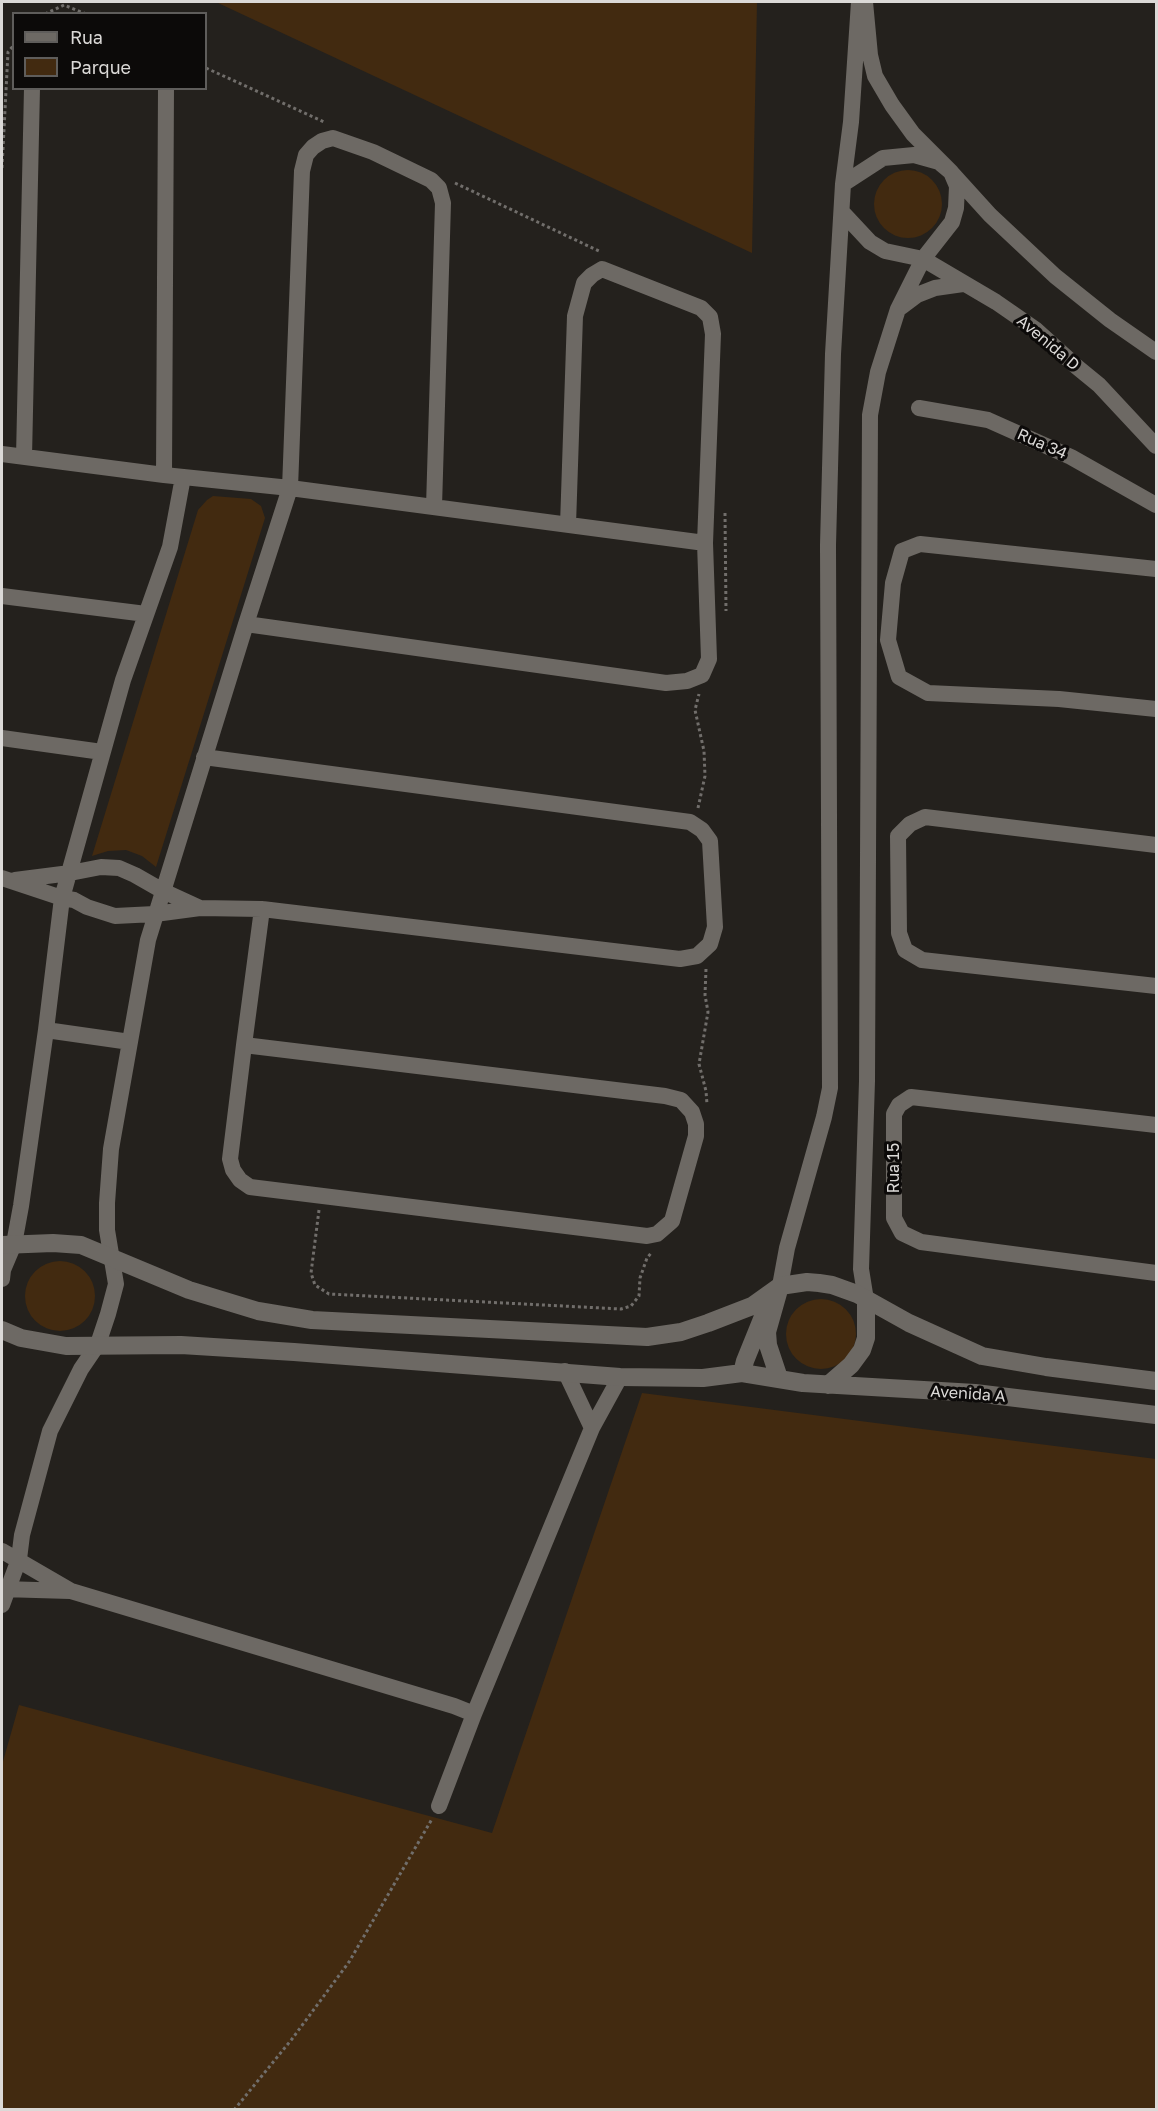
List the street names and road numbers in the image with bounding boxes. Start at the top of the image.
street label: Avenida D [1013,311,1083,375]
street label: Rua 34 [1014,425,1070,463]
street label: Rua 15 [884,1143,904,1193]
street label: Avenida A [930,1382,1006,1406]

